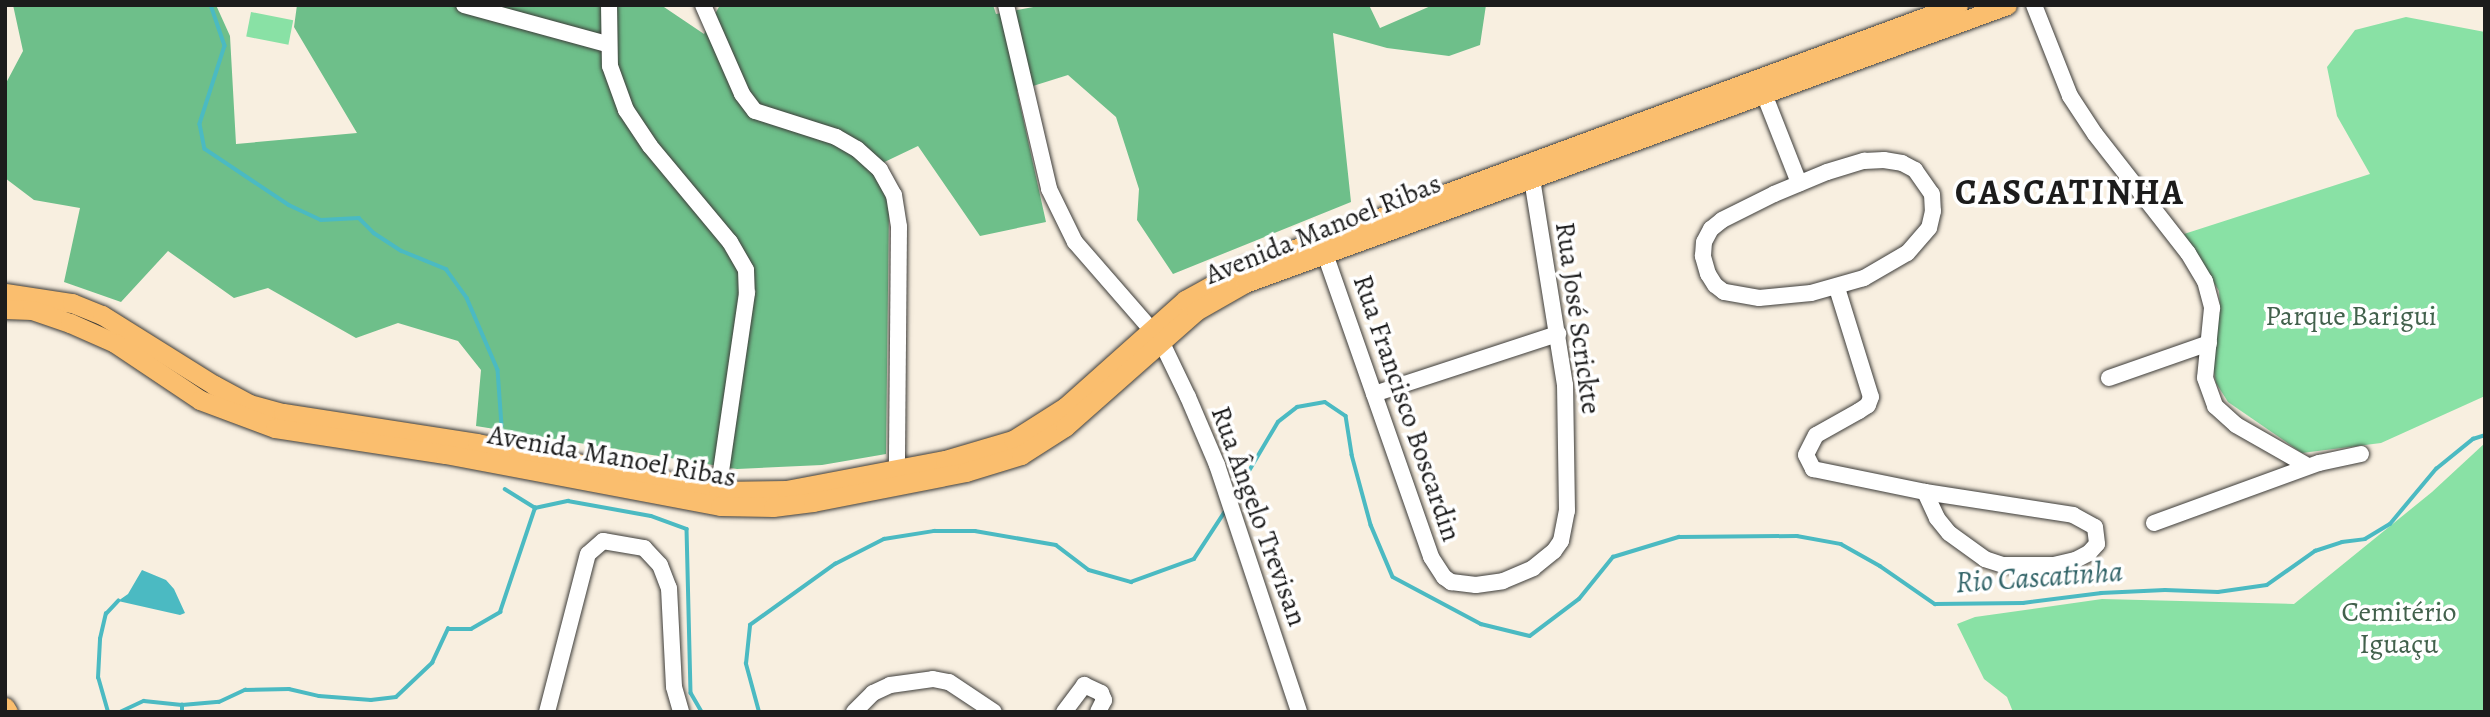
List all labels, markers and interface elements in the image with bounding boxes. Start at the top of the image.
street label: Avenida Manoel Ribas [1200,166,1446,292]
district label: CASCATINHA [1956,171,2184,213]
street label: Rua José Scrickte [1548,220,1608,416]
street label: Rua Francisco Boscardin [1346,270,1468,546]
park label: Parque Barigui [2265,299,2437,333]
street label: Rua Ângelo Trevisan [1204,401,1314,631]
street label: Avenida Manoel Ribas [485,418,739,494]
water label: Rio Cascatinha [1954,553,2124,601]
park label: Cemitério Iguaçu [2341,595,2457,661]

